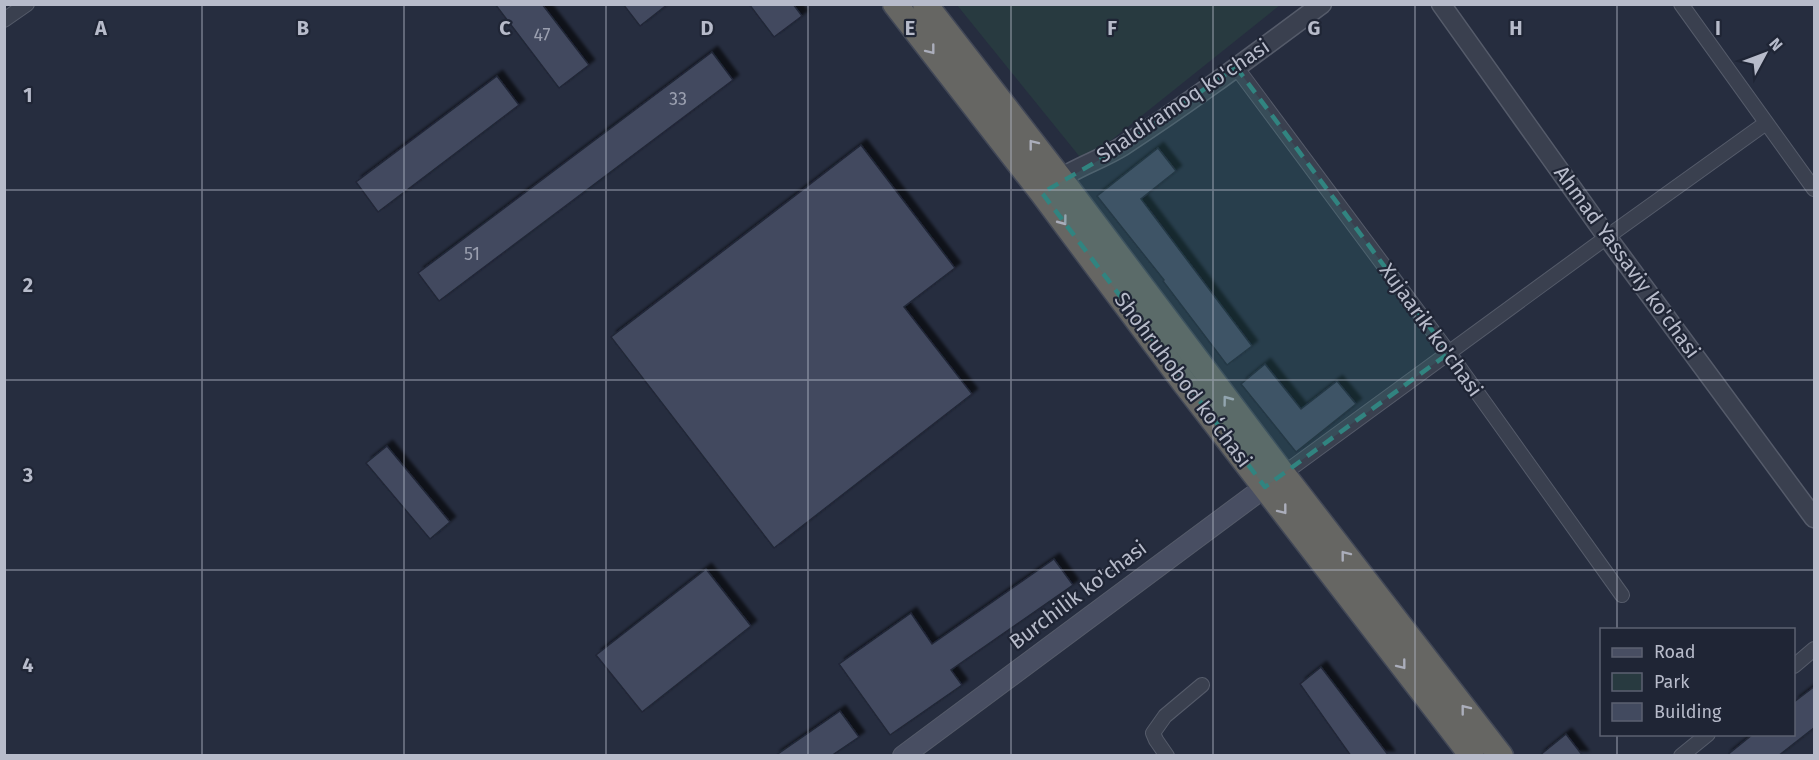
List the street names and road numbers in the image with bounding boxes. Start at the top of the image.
street label: Shaldiramoq ko'chasi [1092,33,1274,169]
street label: Ahmad Yassaviy ko'chasi [1548,161,1706,363]
street label: Xujaarik ko'chasi [1374,258,1488,402]
street label: Shohruhobod koʻchasi [1109,287,1257,473]
street label: Burchilik ko'chasi [1004,535,1152,655]

